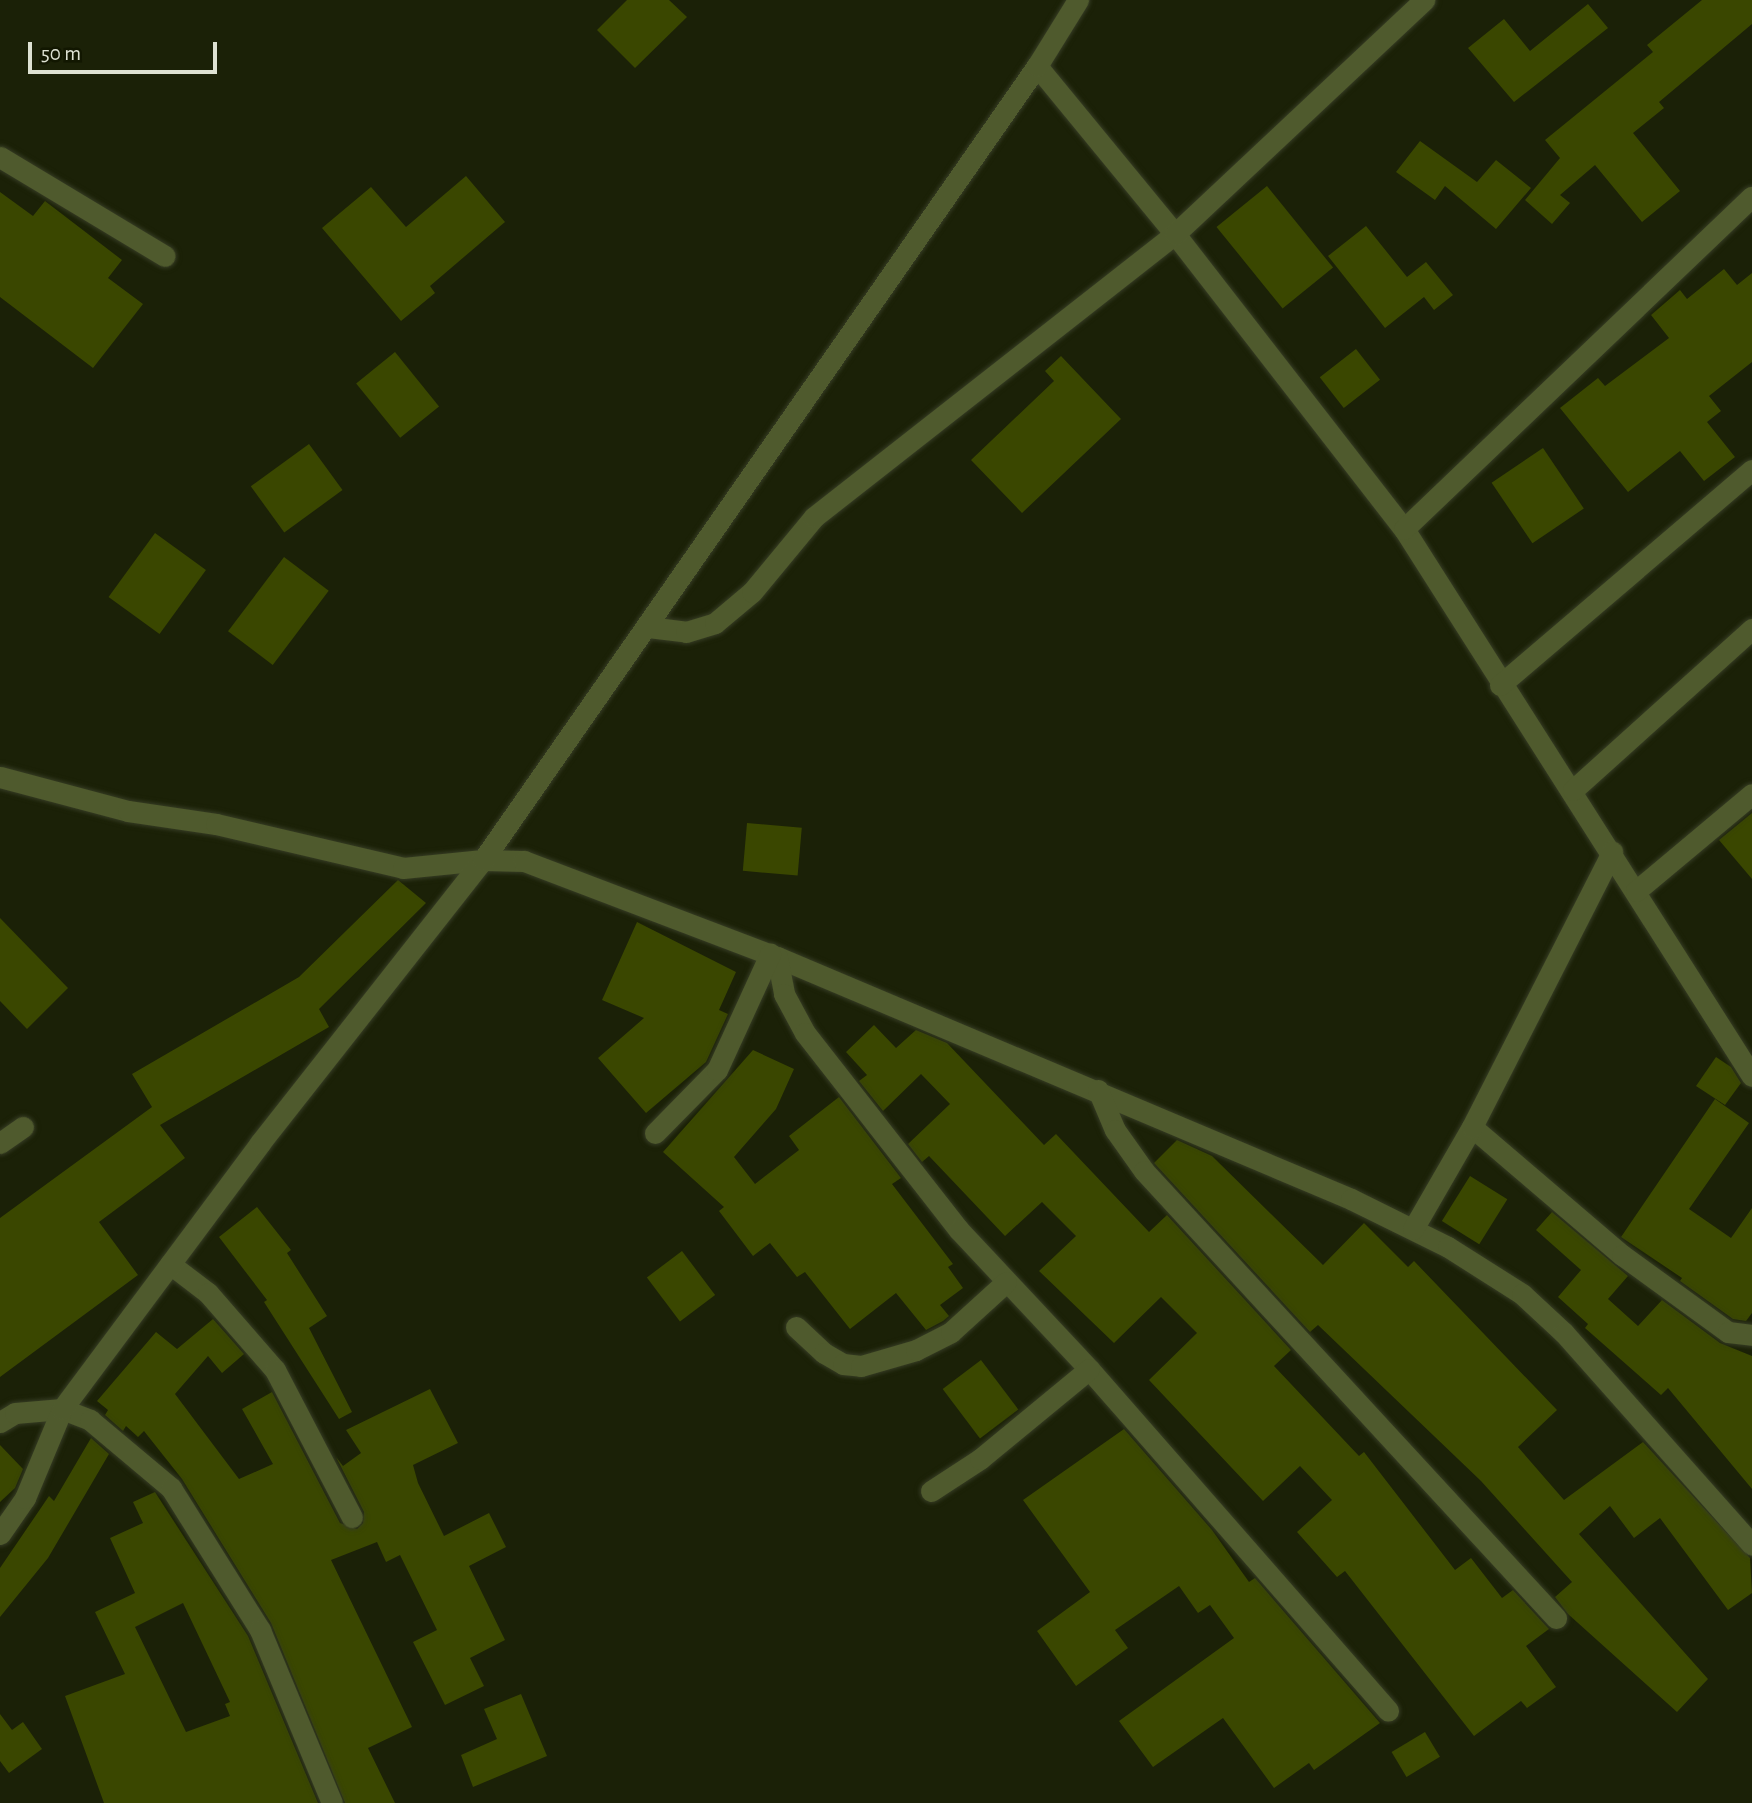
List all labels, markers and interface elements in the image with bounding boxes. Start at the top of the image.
scale bar [32,28,220,72]
text: 50 m [41,43,81,64]

